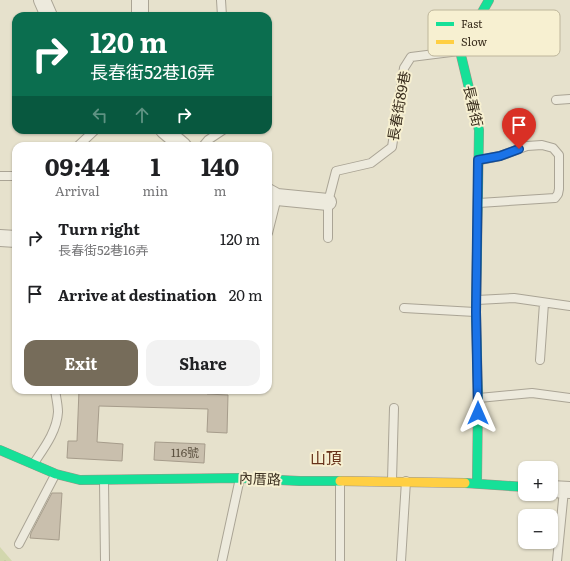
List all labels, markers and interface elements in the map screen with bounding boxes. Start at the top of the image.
legend [428,10,560,56]
text: Fast [461,15,483,31]
text: 120 m [90,20,167,62]
icon: right [24,28,76,80]
text: Slow [461,33,487,49]
text: 長春街52巷16弄 [90,58,215,85]
street label: 長春街89巷 [382,69,414,143]
street label: 長春街 [460,83,488,128]
icon: left [89,104,111,126]
icon: ahead [131,104,153,126]
icon: right [173,104,195,126]
pin [502,108,536,149]
icon: arrive [508,114,530,136]
text: 09:44 [45,148,110,183]
text: 1 [150,148,160,183]
text: 140 [201,148,239,183]
text: Arrival [55,181,100,200]
text: min [143,181,168,200]
text: m [214,181,226,200]
text: Turn right [58,217,140,240]
icon: right [24,227,46,249]
text: 120 m [220,227,260,250]
text: 長春街52巷16弄 [58,240,148,259]
icon: arrive [24,283,46,305]
text: Arrive at destination [58,283,217,306]
text: 20 m [229,283,262,306]
button: Exit [24,340,138,386]
button: Share [146,340,260,386]
position arrow [457,392,499,434]
house number: 116號 [171,443,199,461]
district label: 山頂 [310,445,342,469]
map controls [518,461,558,549]
button: + [518,461,558,501]
street label: 內厝路 [239,467,281,489]
button: − [518,509,558,549]

